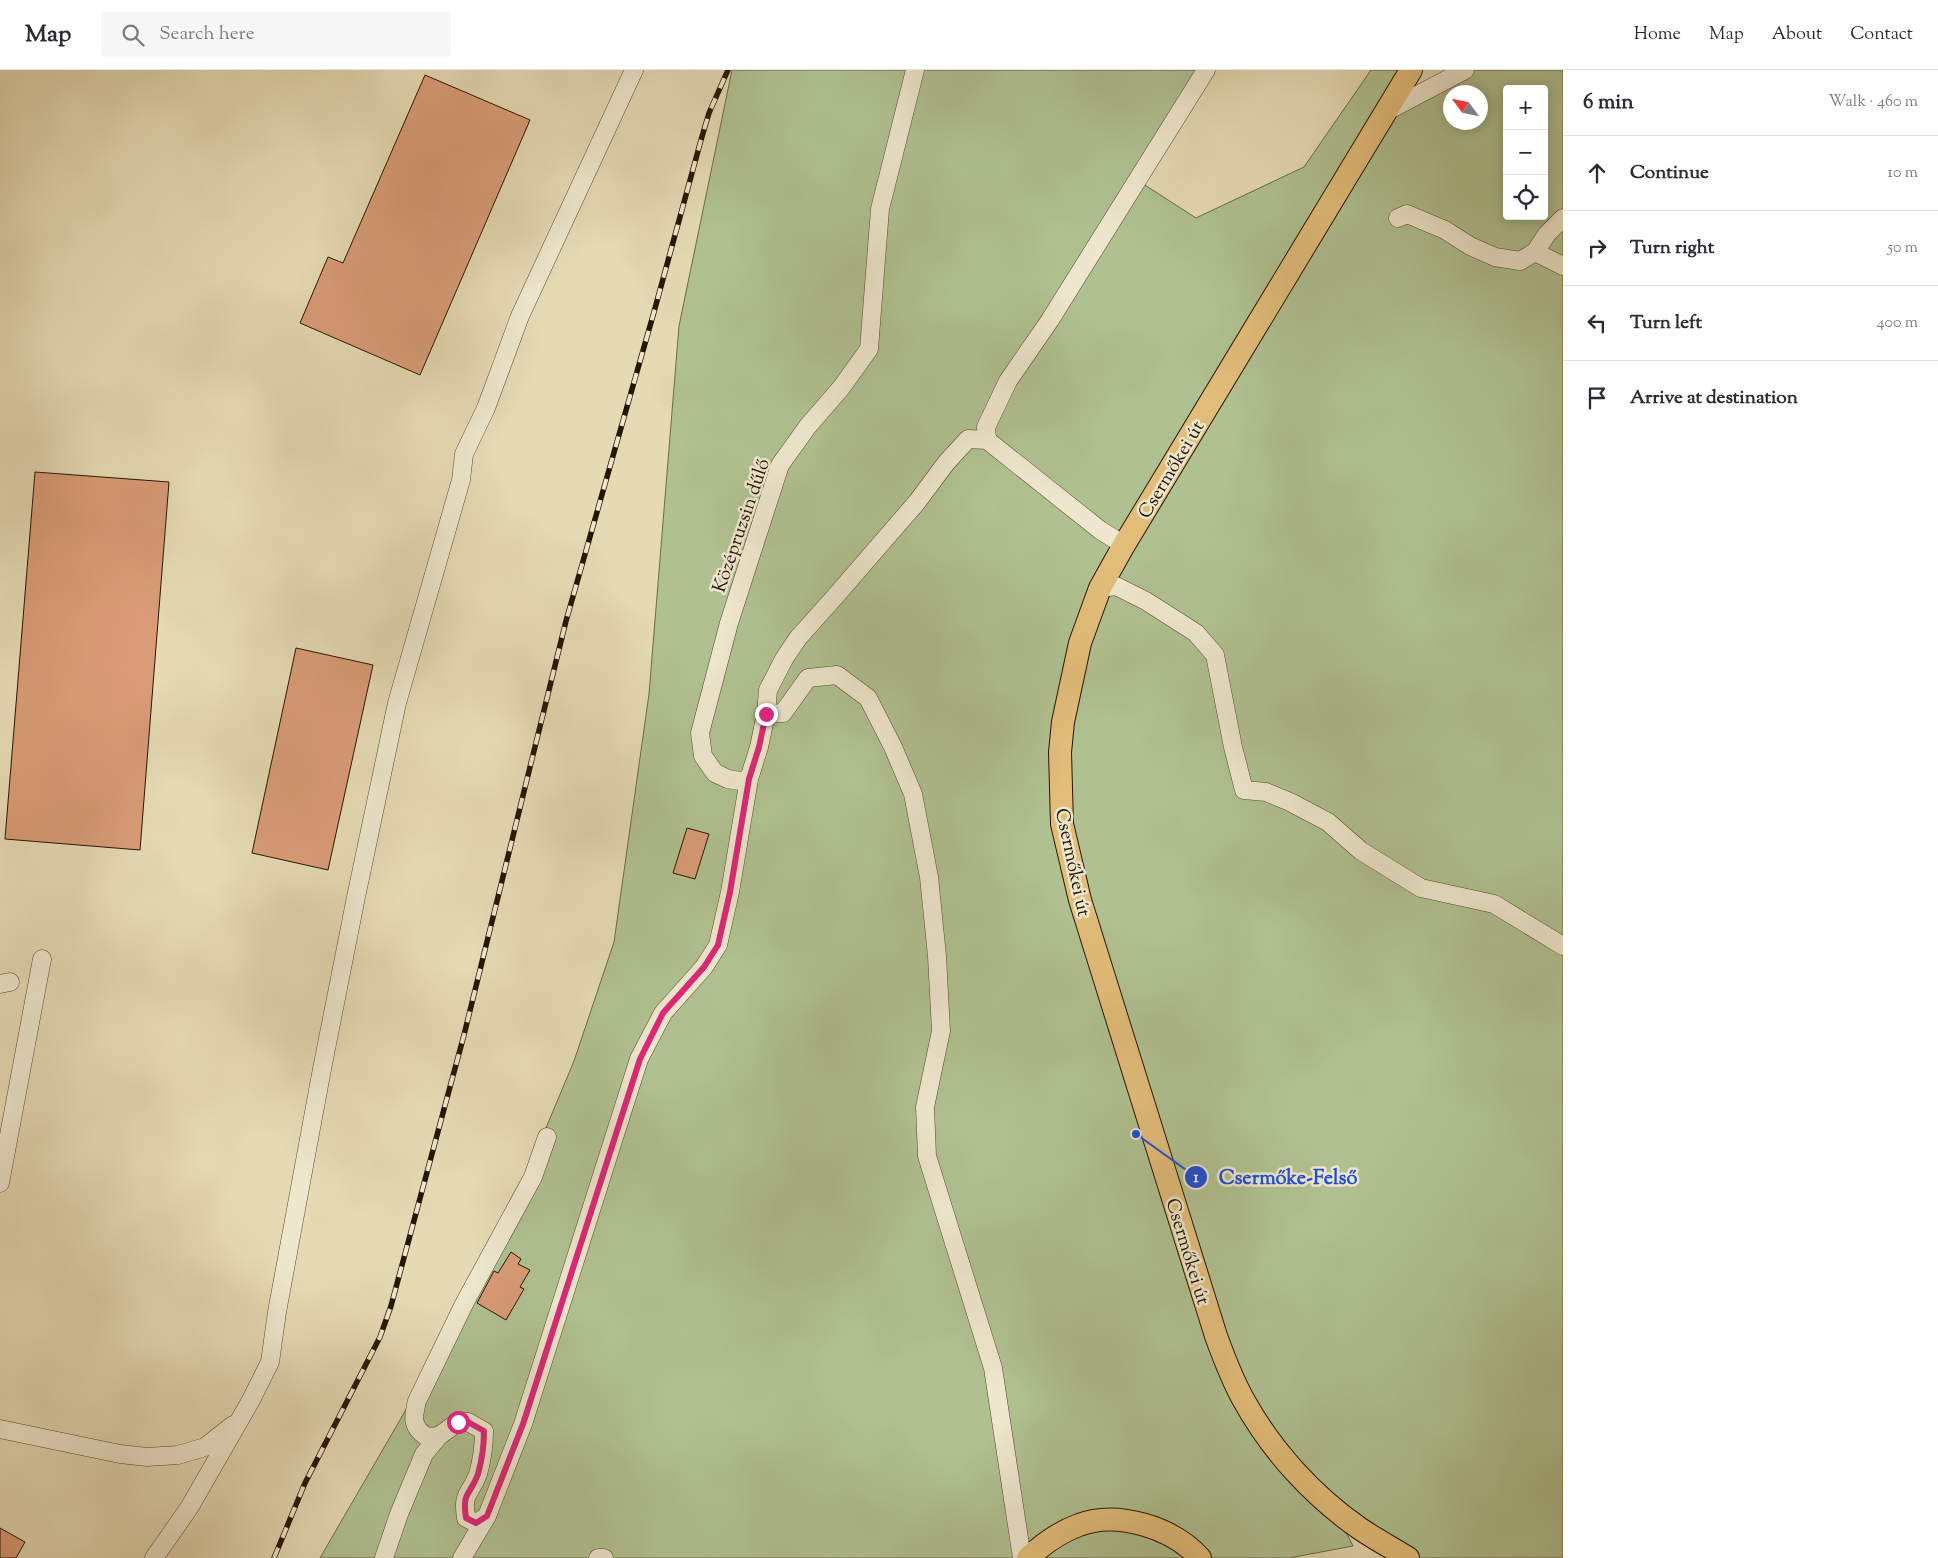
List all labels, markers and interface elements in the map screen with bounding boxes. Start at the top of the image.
search box [101,12,451,57]
text: Map [25,18,71,52]
icon: search [119,21,147,49]
text: Search here [159,21,255,48]
text: Home [1634,22,1681,48]
text: Map [1709,22,1744,48]
text: About [1772,22,1822,48]
text: Contact [1850,22,1913,48]
north arrow [1443,85,1488,130]
map controls [1503,85,1548,220]
button: + [1503,85,1548,130]
text: 6 min [1583,88,1634,118]
text: Walk · 460 m [1829,91,1918,114]
button: − [1503,130,1548,175]
icon: ahead [1583,159,1611,187]
text: Continue [1630,160,1709,187]
text: 10 m [1888,162,1918,185]
button: locate [1503,175,1548,220]
icon: right [1583,234,1611,262]
text: Turn right [1630,235,1714,262]
text: 50 m [1887,237,1918,260]
icon: left [1583,309,1611,337]
text: Turn left [1630,310,1702,337]
text: 400 m [1877,312,1918,335]
icon: arrive [1583,384,1611,412]
text: Arrive at destination [1630,385,1798,412]
street label: Csermőkei út [1132,416,1212,524]
street label: Középruzsin dűlő [707,455,778,596]
route end [755,703,778,726]
street label: Csermőkei út [1047,806,1096,920]
callout: Csermőke-Felső [1184,1159,1368,1194]
text: Csermőke-Felső [1219,1165,1357,1194]
text: 1 [1193,1168,1199,1189]
street label: Csermőkei út [1158,1195,1216,1309]
route start [447,1411,470,1434]

